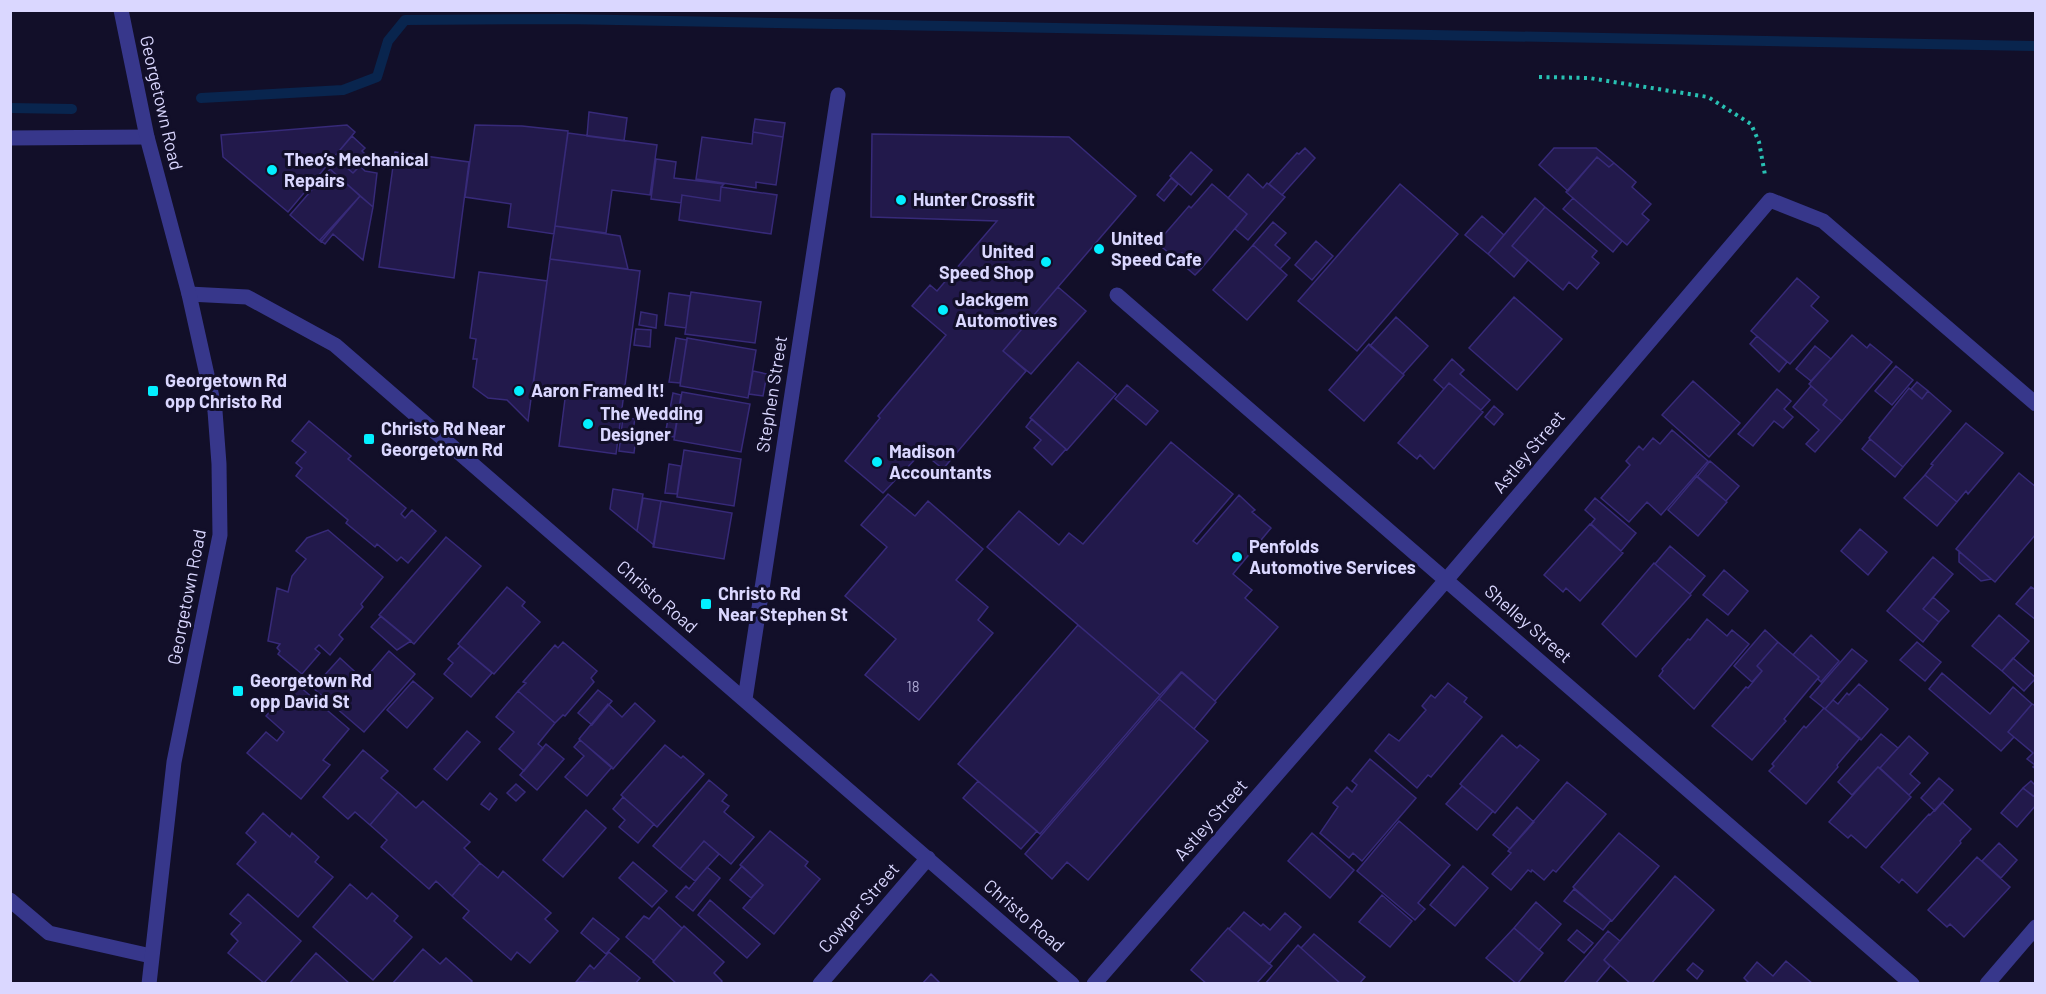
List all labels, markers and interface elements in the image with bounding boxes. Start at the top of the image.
street label: Georgetown Road [136,33,188,172]
place label: Theo’s Mechanical Repairs [284,148,428,191]
marker: Theo’s Mechanical Repairs [265,163,279,177]
place label: Hunter Crossfit [913,188,1035,210]
marker: Hunter Crossfit [894,193,908,207]
place label: United Speed Cafe [1111,227,1202,270]
place label: United Speed Shop [939,240,1034,283]
marker: United Speed Cafe [1092,242,1106,256]
marker: United Speed Shop [1039,255,1053,269]
place label: Jackgem Automotives [955,288,1057,331]
marker: Jackgem Automotives [936,303,950,317]
street label: Stephen Street [751,334,791,454]
place label: Georgetown Rd opp Christo Rd [165,369,287,412]
place label: Aaron Framed It! [531,379,665,401]
marker: Georgetown Rd opp Christo Rd [146,384,160,398]
marker: Aaron Framed It! [512,384,526,398]
place label: The Wedding Designer [600,402,703,445]
street label: Astley Street [1487,406,1569,497]
place label: Christo Rd Near Georgetown Rd [381,417,506,460]
marker: The Wedding Designer [581,417,595,431]
marker: Christo Rd Near Georgetown Rd [362,432,376,446]
place label: Madison Accountants [889,440,992,483]
marker: Madison Accountants [870,455,884,469]
street label: Georgetown Road [162,527,210,666]
place label: Penfolds Automotive Services [1249,535,1416,578]
marker: Penfolds Automotive Services [1230,550,1244,564]
street label: Christo Road [613,555,703,637]
street label: Shelley Street [1481,579,1577,667]
place label: Christo Rd Near Stephen St [718,582,848,625]
marker: Christo Rd Near Stephen St [699,597,713,611]
place label: Georgetown Rd opp David St [250,669,372,712]
house number: 18 [906,677,920,695]
marker: Georgetown Rd opp David St [231,684,245,698]
street label: Astley Street [1169,774,1252,865]
street label: Cowper Street [813,858,903,957]
street label: Christo Road [980,874,1070,956]

